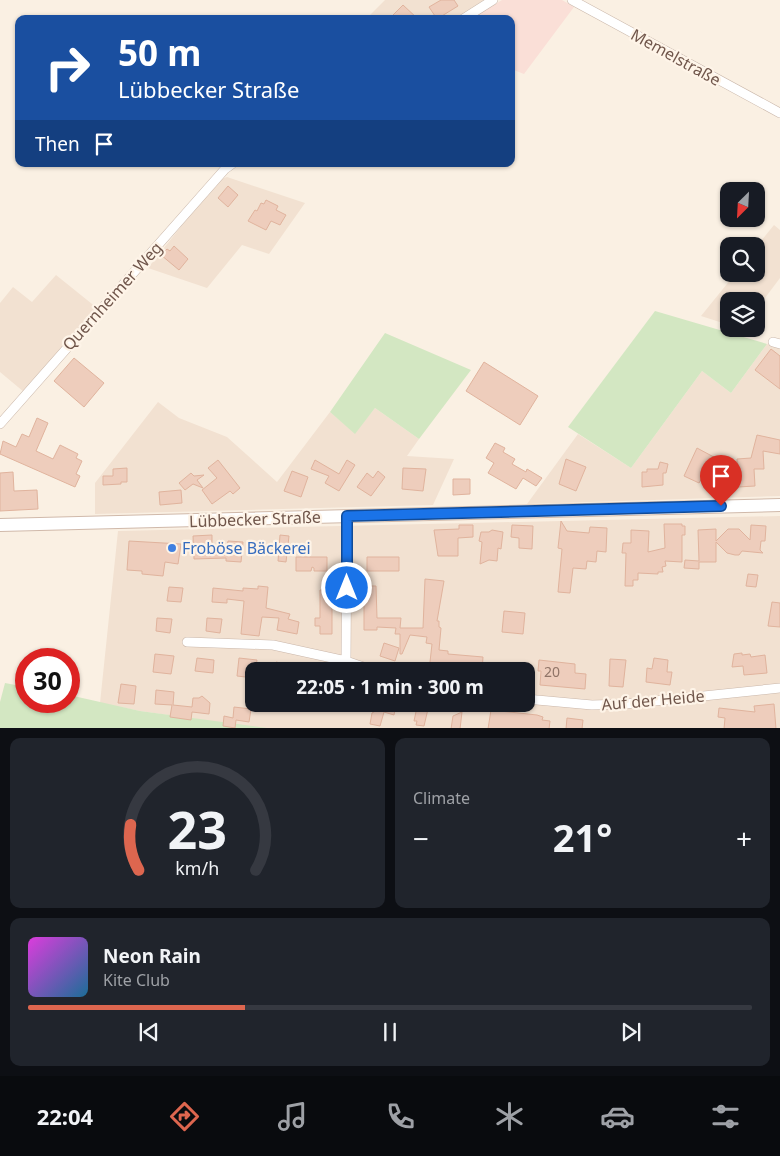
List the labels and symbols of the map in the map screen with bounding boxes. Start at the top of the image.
street label: Memelstraße [627,23,725,91]
north arrow [720,182,765,228]
street label: Quernheimer Weg [57,237,167,355]
pin [700,455,742,506]
street label: Lübbecker Straße [189,506,321,532]
place label: Froböse Bäckerei [182,537,311,559]
marker: Froböse Bäckerei [166,542,178,554]
position arrow [320,561,372,613]
speed limit sign: 30 [15,648,80,713]
house number: 20 [544,662,560,681]
street label: Auf der Heide [601,685,705,715]

